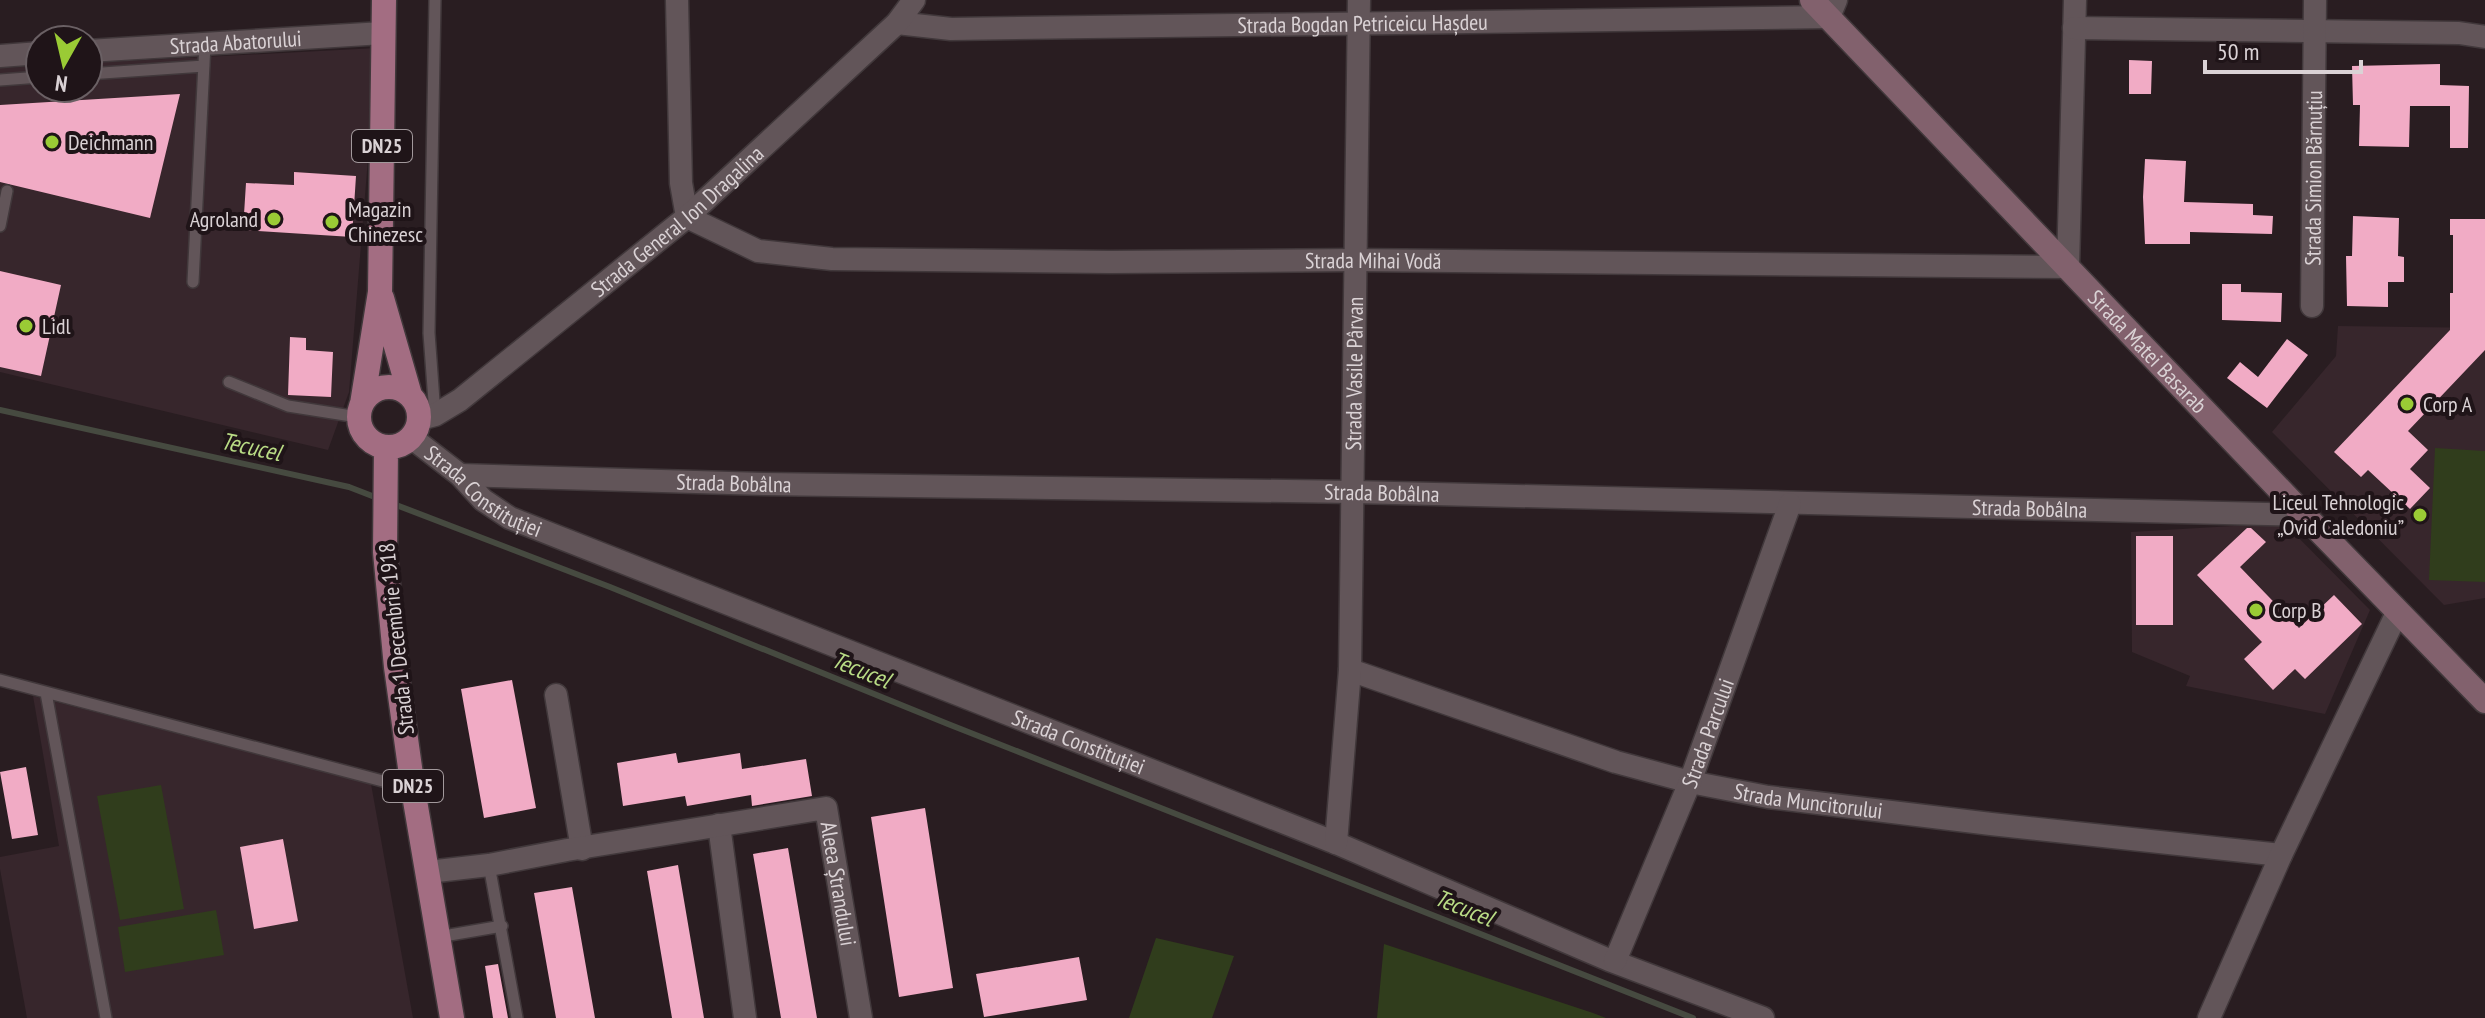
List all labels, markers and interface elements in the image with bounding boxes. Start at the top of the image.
street label: Strada Bogdan Petriceicu Hașdeu [1237,8,1488,39]
north arrow [24,24,104,104]
street label: Strada Abatorului [169,24,302,60]
scale bar [2205,24,2361,74]
text: 50 m [2217,36,2259,67]
text: N [53,69,69,98]
street label: Strada Simion Bărnuțiu [2298,90,2328,266]
place label: Deichmann [68,128,153,156]
road number: DN25 [352,130,412,162]
marker: Deichmann [43,133,61,151]
street label: Strada General Ion Dragalina [585,139,769,303]
place label: Magazin Chinezesc [348,195,423,248]
place label: Agroland [190,205,258,233]
marker: Agroland [265,210,283,228]
marker: Magazin Chinezesc [323,213,341,231]
street label: Strada Mihai Vodă [1305,246,1442,275]
street label: Strada Matei Basarab [2082,284,2213,419]
street label: Strada Vasile Pârvan [1339,296,1369,451]
place label: Lidl [42,312,71,340]
marker: Lidl [17,317,35,335]
place label: Corp A [2423,390,2473,418]
marker: Corp A [2398,395,2416,413]
water label: Tecucel [218,425,286,468]
street label: Strada Constituției [419,439,546,543]
street label: Strada Bobâlna [676,467,792,498]
street label: Strada Bobâlna [1324,478,1440,508]
place label: Liceul Tehnologic „Ovid Caledoniu” [2273,488,2404,541]
street label: Strada Bobâlna [1972,493,2088,524]
marker: Liceul Tehnologic „Ovid Caledoniu” [2411,506,2429,524]
street label: Strada 1 Decembrie 1918 [372,542,420,736]
place label: Corp B [2272,596,2322,624]
marker: Corp B [2247,601,2265,619]
water label: Tecucel [827,644,897,696]
street label: Strada Parcului [1675,675,1740,792]
street label: Strada Constituției [1008,703,1149,780]
road number: DN25 [383,770,443,802]
street label: Strada Muncitorului [1732,777,1884,825]
street label: Aleea Ștrandului [814,819,863,948]
water label: Tecucel [1430,882,1500,934]

